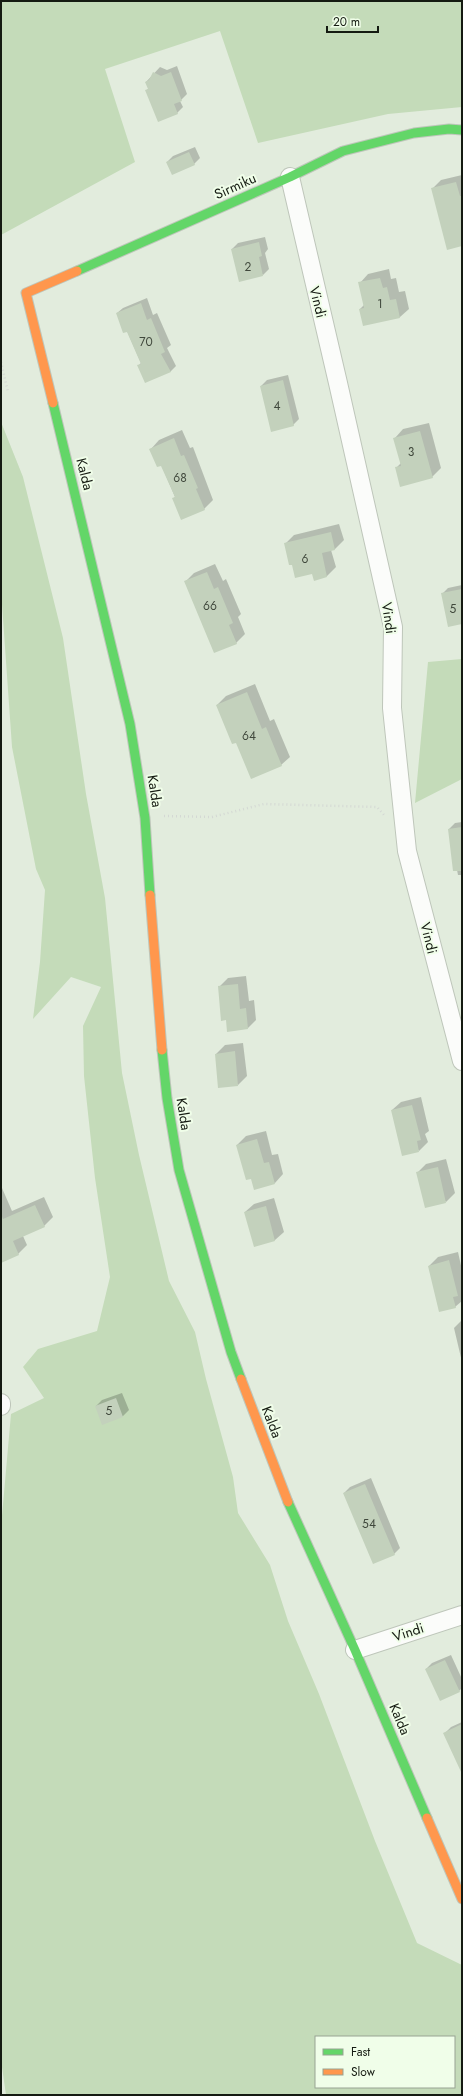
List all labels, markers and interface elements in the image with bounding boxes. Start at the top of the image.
scale bar [327,8,378,34]
text: 20 m [333,13,360,31]
street label: Sirmiku [211,168,259,204]
house number: 2 [245,258,252,276]
street label: Vindi [304,284,332,320]
house number: 1 [377,295,383,313]
house number: 70 [139,333,153,351]
house number: 4 [274,397,281,415]
house number: 3 [408,443,415,461]
street label: Kalda [71,456,99,492]
house number: 68 [173,469,187,487]
house number: 6 [302,550,309,568]
house number: 66 [203,597,217,615]
house number: 5 [450,600,457,618]
street label: Vindi [377,601,401,635]
house number: 64 [242,727,256,745]
street label: Kalda [143,773,167,809]
street label: Vindi [415,920,443,956]
street label: Kalda [172,1096,196,1132]
house number: 5 [106,1402,113,1420]
street label: Kalda [257,1403,287,1441]
house number: 54 [362,1515,376,1533]
street label: Vindi [390,1618,426,1646]
street label: Kalda [384,1700,416,1738]
legend [315,2036,455,2088]
text: Fast [351,2043,370,2061]
text: Slow [351,2063,376,2081]

